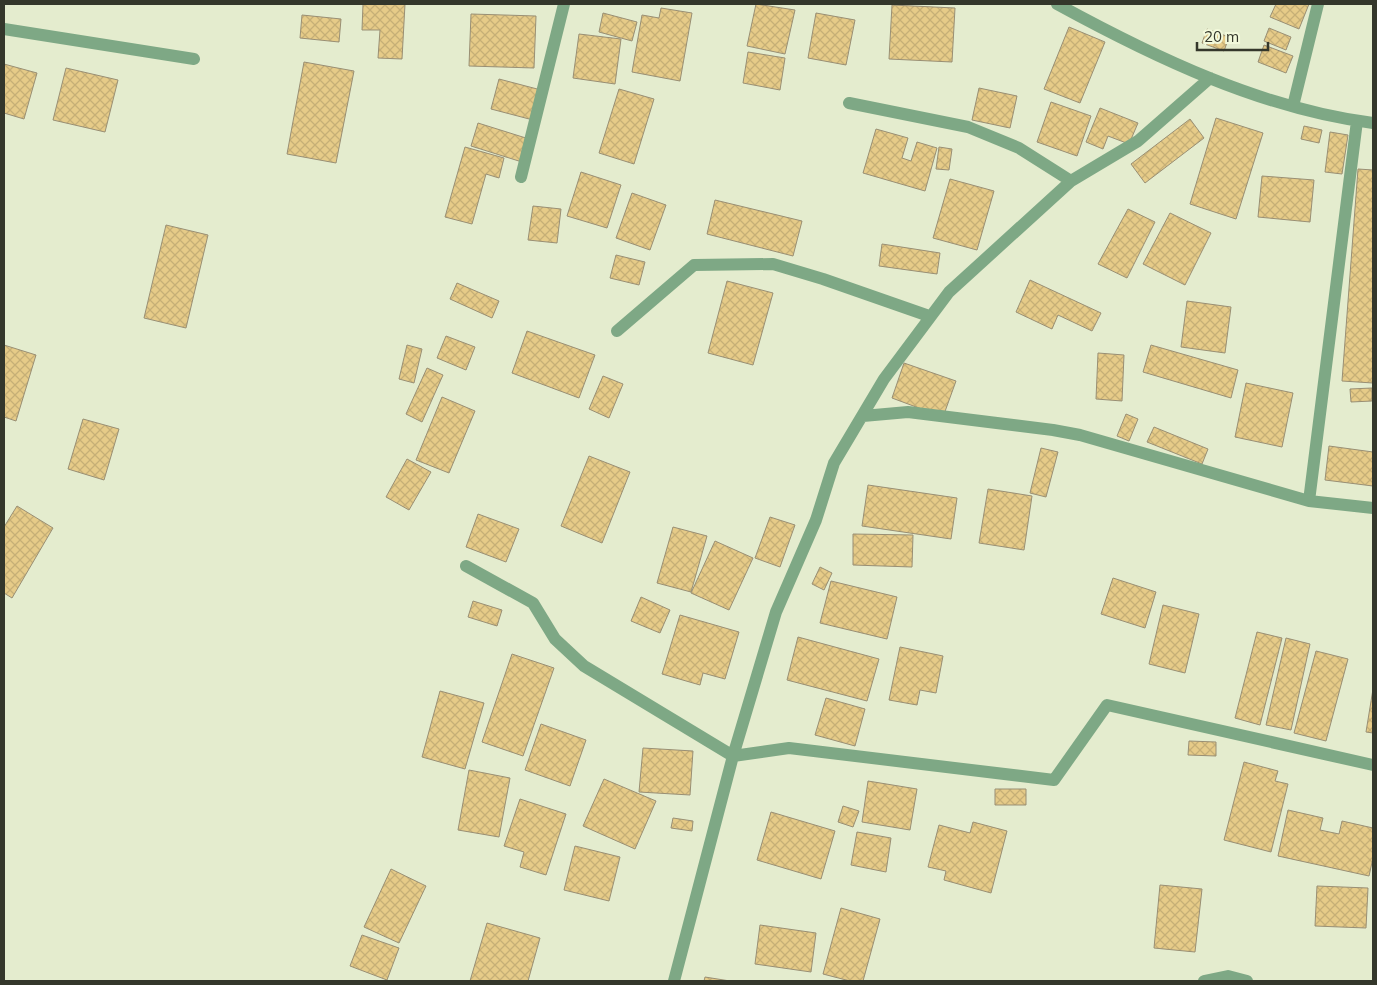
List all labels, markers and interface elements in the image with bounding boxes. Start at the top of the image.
scale bar [1197,20,1268,52]
text: 20 m [1204,27,1239,46]

